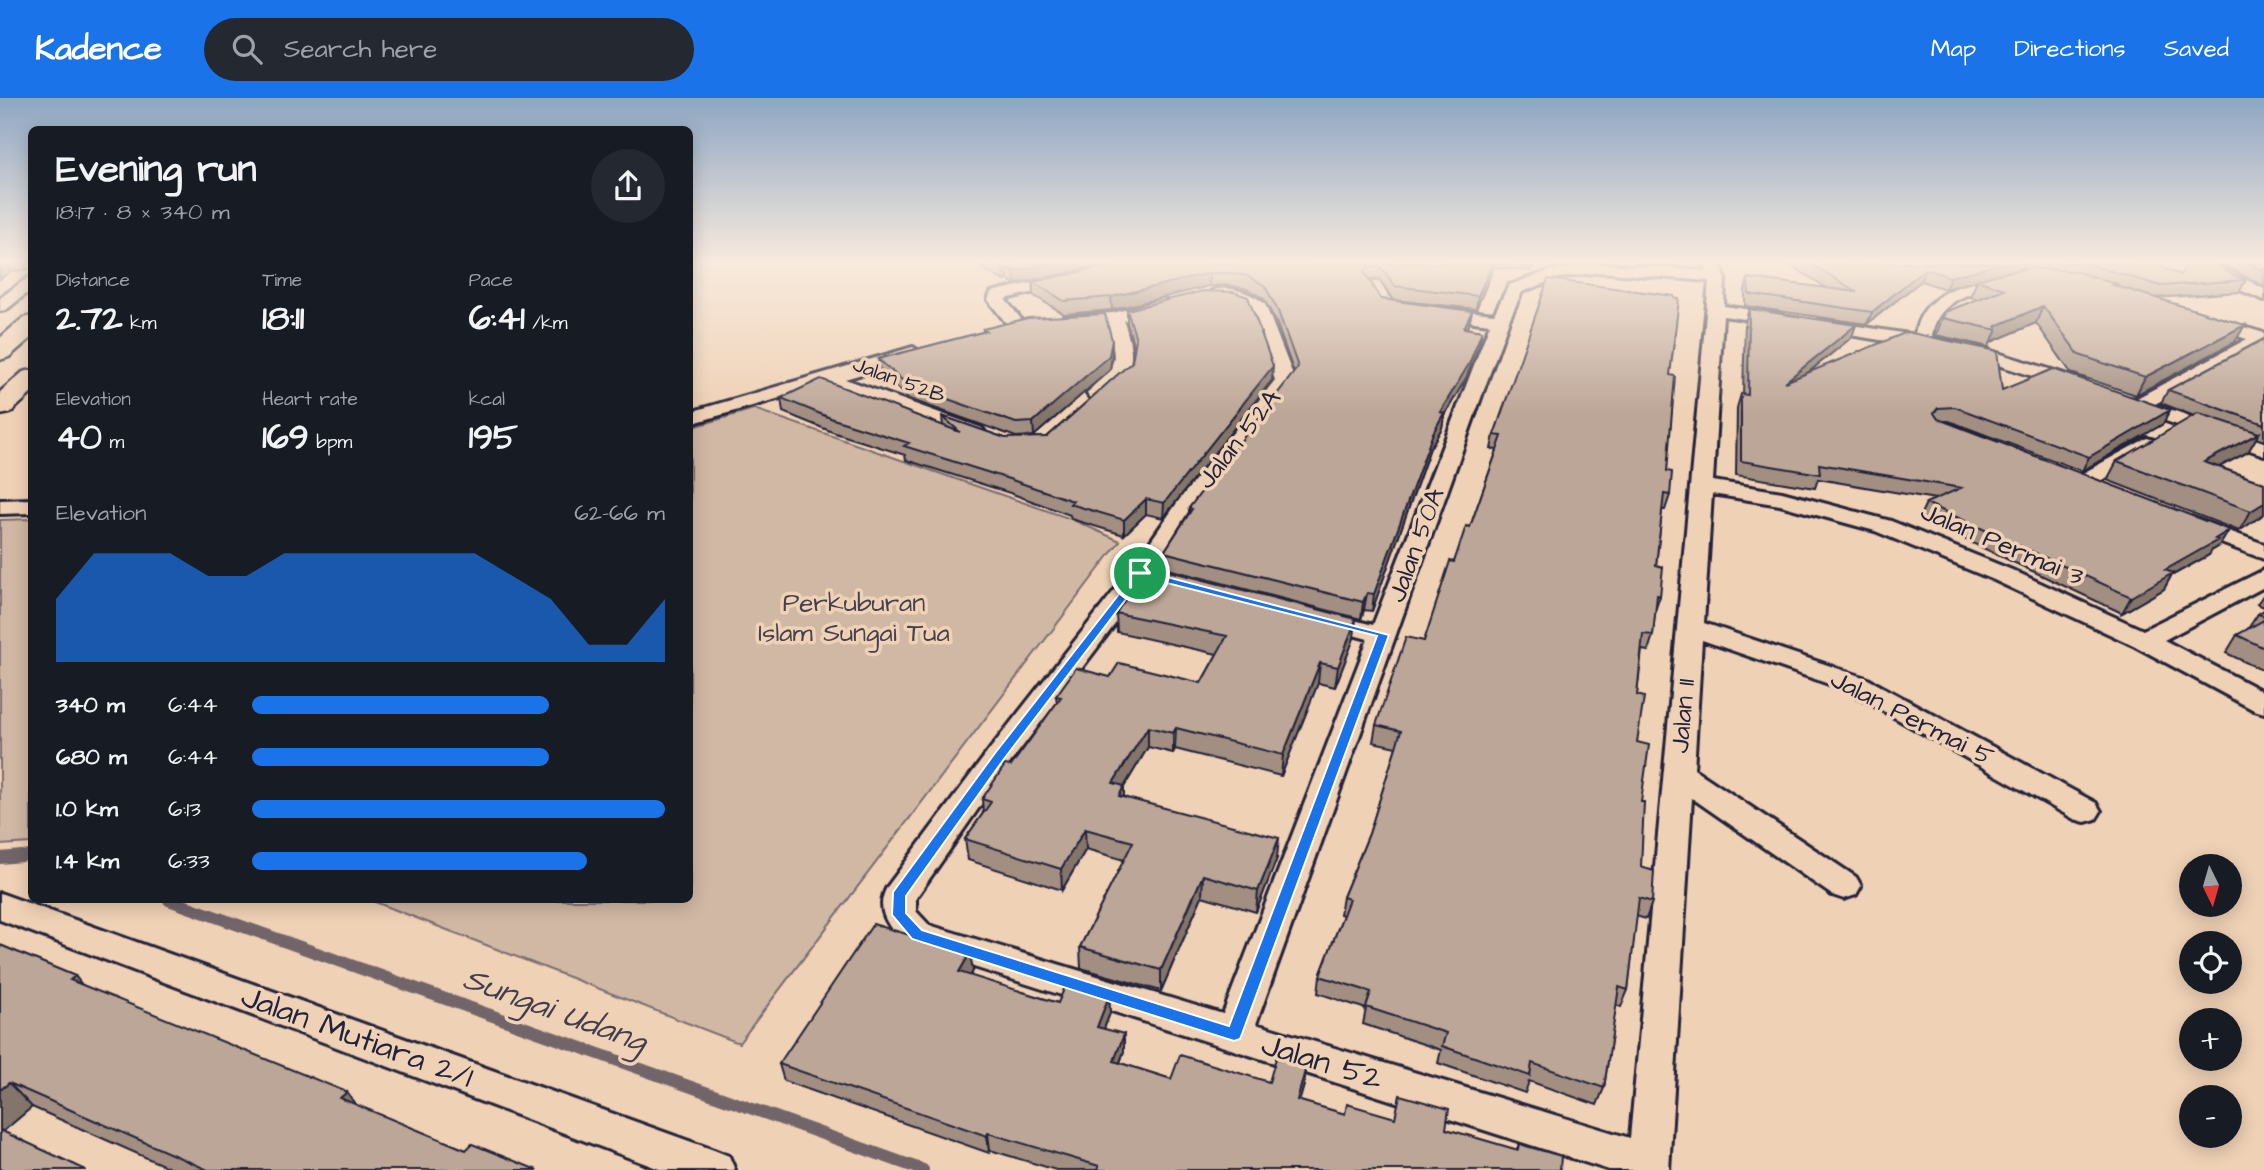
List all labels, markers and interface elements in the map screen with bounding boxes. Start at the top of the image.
search box [204,18,694,81]
text: Kadence [35,26,162,72]
icon: search [228,30,266,68]
text: Search here [284,31,437,67]
text: Map [1931,32,1976,66]
text: Directions [2014,32,2126,66]
text: Saved [2164,32,2229,66]
text: Evening run [56,144,257,196]
button: share [591,149,665,223]
text: 18:17 · 8 × 340 m [56,196,230,228]
text: Distance [56,267,130,294]
text: Time [262,267,302,294]
text: Pace [469,267,513,294]
text: 2.72 [56,294,123,343]
text: 18:11 [262,294,304,343]
text: 6:41 [469,294,525,343]
text: km [123,310,157,337]
text: /km [525,310,567,337]
street label: Jalan 52B [849,350,949,410]
street label: Jalan 52A [1189,381,1290,496]
text: Elevation [56,386,131,413]
text: Heart rate [262,386,358,413]
text: kcal [469,386,505,413]
text: 40 [56,413,102,462]
text: 169 [262,413,309,462]
text: 195 [469,413,518,462]
text: m [102,429,124,456]
text: bpm [309,429,352,456]
street label: Jalan 50A [1379,483,1453,607]
street label: Jalan Permai 3 [1915,493,2089,595]
text: Elevation [56,497,147,529]
text: 62–66 m [574,497,665,529]
pin [1110,543,1170,603]
icon: arrive [1121,554,1159,592]
park label: Perkuburan Islam Sungai Tua [758,585,950,653]
street label: Jalan Permai 5 [1824,661,2000,775]
street label: Jalan 11 [1662,677,1704,755]
text: 340 m [56,689,125,721]
text: 6:44 [168,689,218,721]
text: 680 m [56,741,127,773]
text: 6:44 [168,741,218,773]
text: 1.0 km [56,793,118,825]
text: 6:13 [168,793,201,825]
text: 1.4 km [56,845,119,877]
text: 6:33 [168,845,210,877]
north arrow [2179,854,2242,917]
map controls [2179,854,2242,1148]
button: locate [2179,931,2242,994]
water label: Sungai Udang [456,956,655,1066]
street label: Jalan Mutiara 2/1 [235,974,479,1100]
button: + [2179,1008,2242,1071]
street label: Jalan 52 [1256,1022,1388,1102]
button: − [2179,1085,2242,1148]

